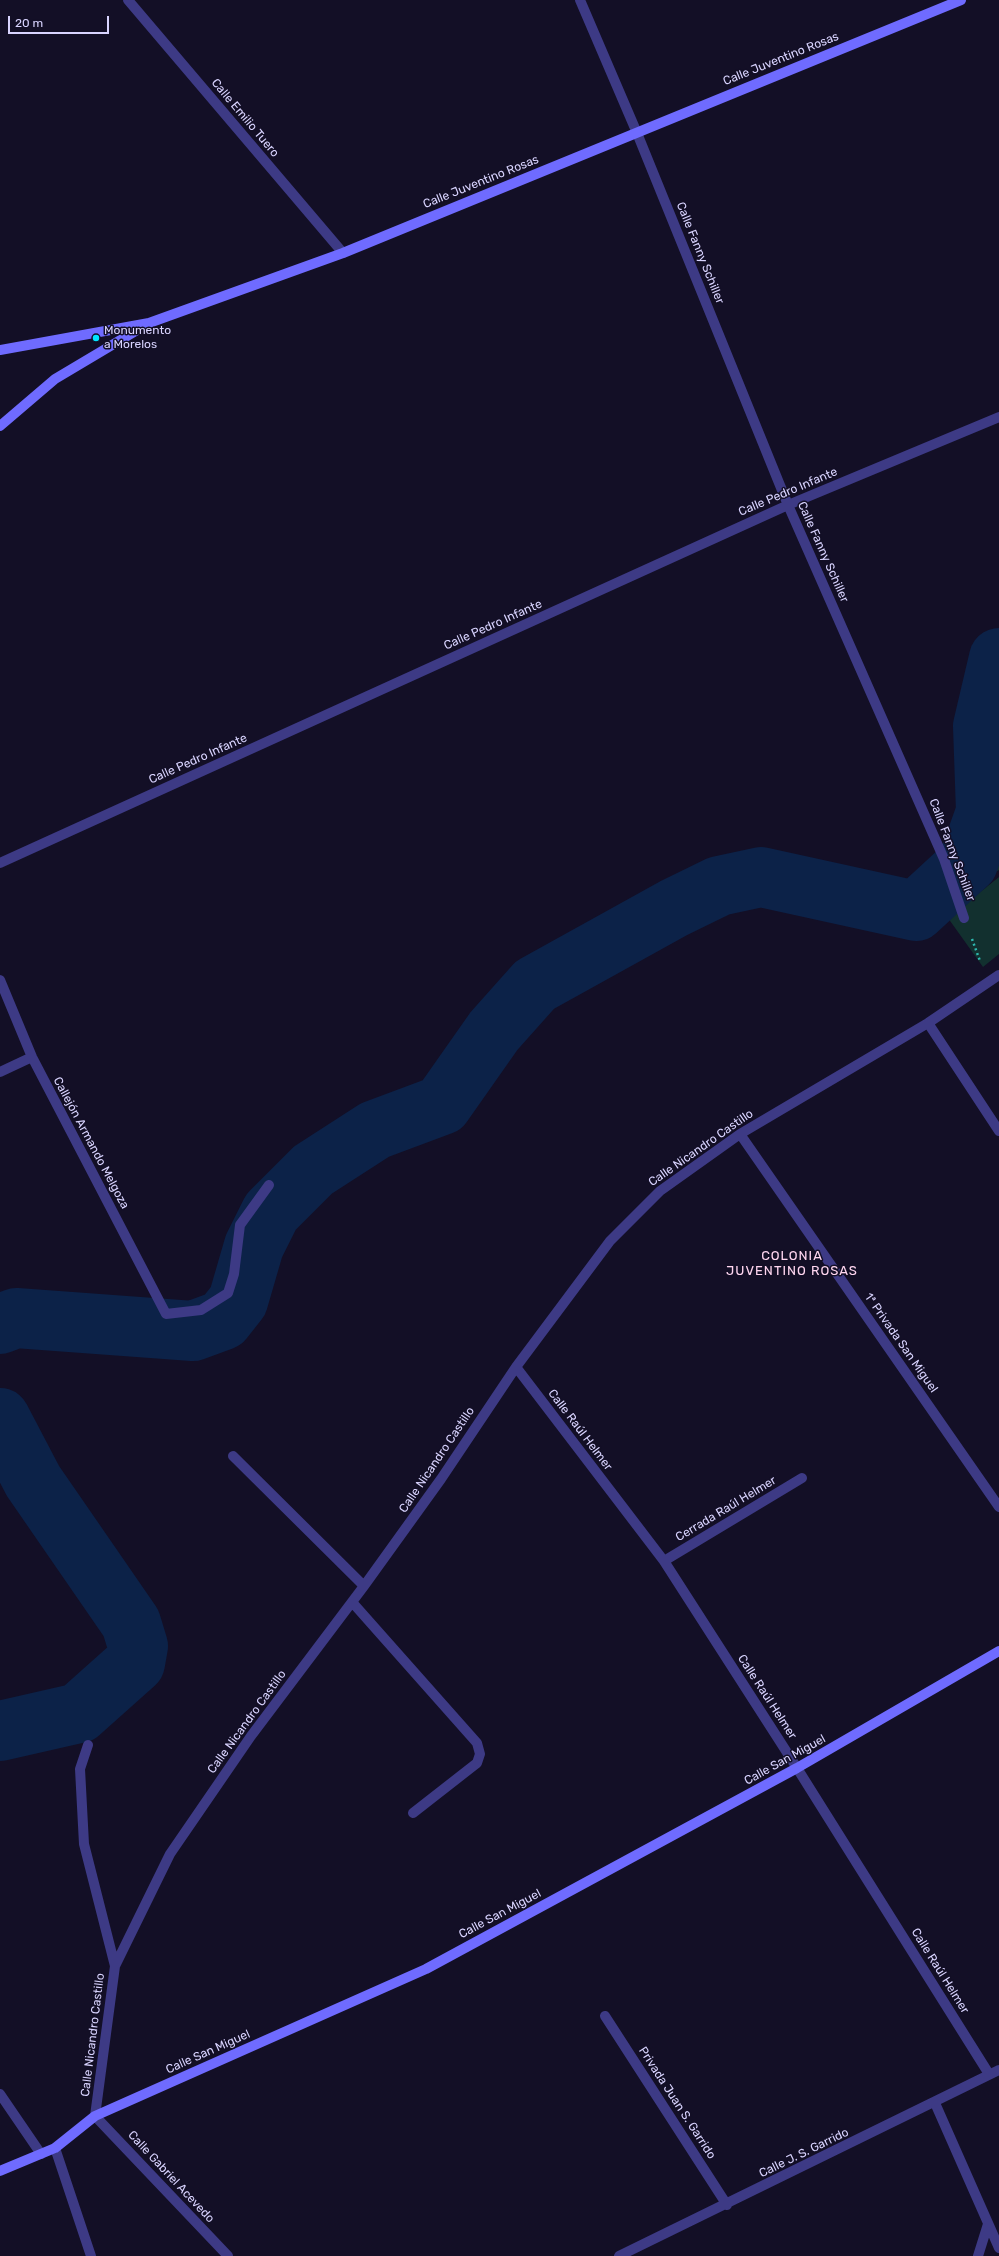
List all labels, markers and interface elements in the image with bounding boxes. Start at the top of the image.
scale bar [10,8,111,34]
text: 20 m [15,16,43,30]
street label: Calle Juventino Rosas [721,29,841,89]
street label: Calle Emilio Tuero [208,76,282,160]
street label: Calle Juventino Rosas [421,152,541,212]
street label: Calle Fanny Schiller [673,200,727,306]
place label: Monumento a Morelos [104,324,171,352]
marker: Monumento a Morelos [91,333,101,343]
street label: Calle Pedro Infante [736,465,840,519]
street label: Calle Fanny Schiller [794,499,852,605]
street label: Calle Pedro Infante [442,597,544,653]
street label: Calle Pedro Infante [147,731,249,787]
street label: Calle Fanny Schiller [926,797,978,903]
street label: Callejón Armando Melgoza [50,1075,132,1211]
street label: Calle Nicandro Castillo [646,1106,756,1190]
district label: COLONIA JUVENTINO ROSAS [726,1248,858,1279]
street label: 1ª Privada San Miguel [861,1290,941,1396]
street label: Calle Raúl Helmer [545,1387,615,1473]
street label: Calle Nicandro Castillo [396,1404,478,1516]
street label: Cerrada Raúl Helmer [673,1473,779,1545]
street label: Calle Raúl Helmer [734,1652,800,1742]
street label: Calle Nicandro Castillo [205,1667,289,1777]
street label: Calle San Miguel [742,1732,828,1788]
street label: Calle San Miguel [457,1886,543,1942]
street label: Calle Raúl Helmer [908,1926,972,2016]
street label: Calle Nicandro Castillo [78,1972,108,2098]
street label: Calle San Miguel [164,2027,252,2077]
street label: Privada Juan S. Garrido [635,2044,719,2162]
street label: Calle J. S. Garrido [757,2125,851,2181]
street label: Calle Gabriel Acevedo [125,2128,217,2226]

